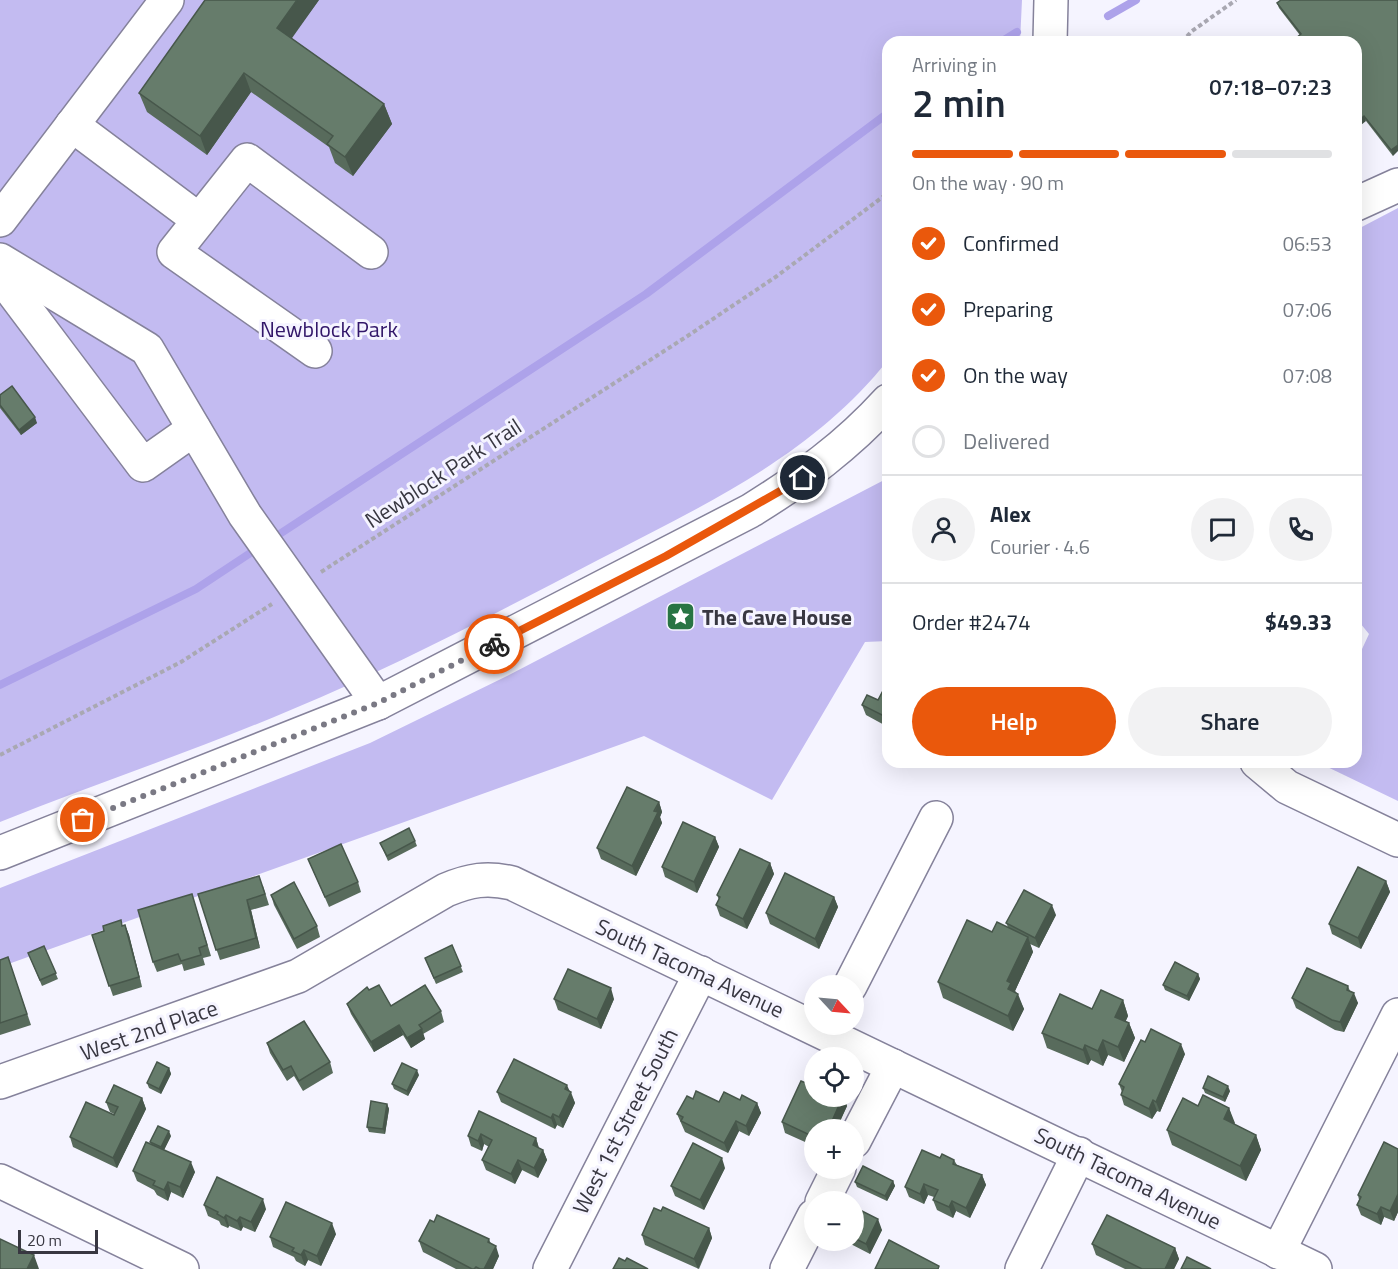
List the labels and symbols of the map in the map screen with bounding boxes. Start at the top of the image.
park label: Newblock Park [260,312,398,346]
street label: Newblock Park Trail [358,409,528,537]
pin [777,452,828,503]
place label: The Cave House [702,600,852,634]
place icon: The Cave House [665,601,697,633]
courier [464,614,524,674]
pin [57,794,108,845]
street label: South Tacoma Avenue [590,909,790,1027]
north arrow [804,975,864,1035]
street label: West 2nd Place [76,991,222,1069]
street label: West 1st Street South [563,1022,687,1220]
street label: South Tacoma Avenue [1029,1118,1227,1238]
scale bar [18,1227,98,1254]

